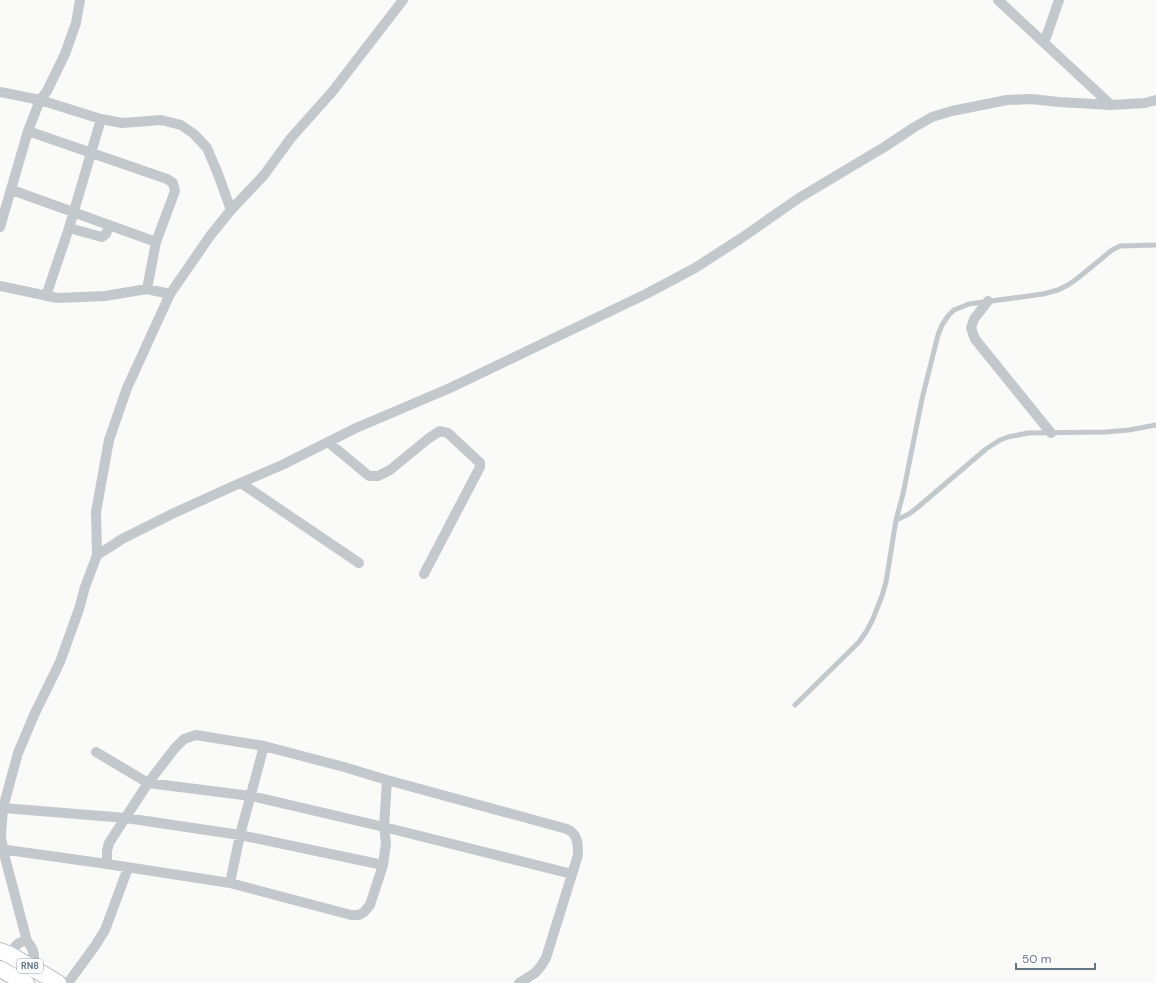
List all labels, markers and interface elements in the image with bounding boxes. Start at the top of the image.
scale bar [1016,945,1095,971]
text: 50 m [1022,951,1051,967]
road number: RN8 [17,959,43,973]

